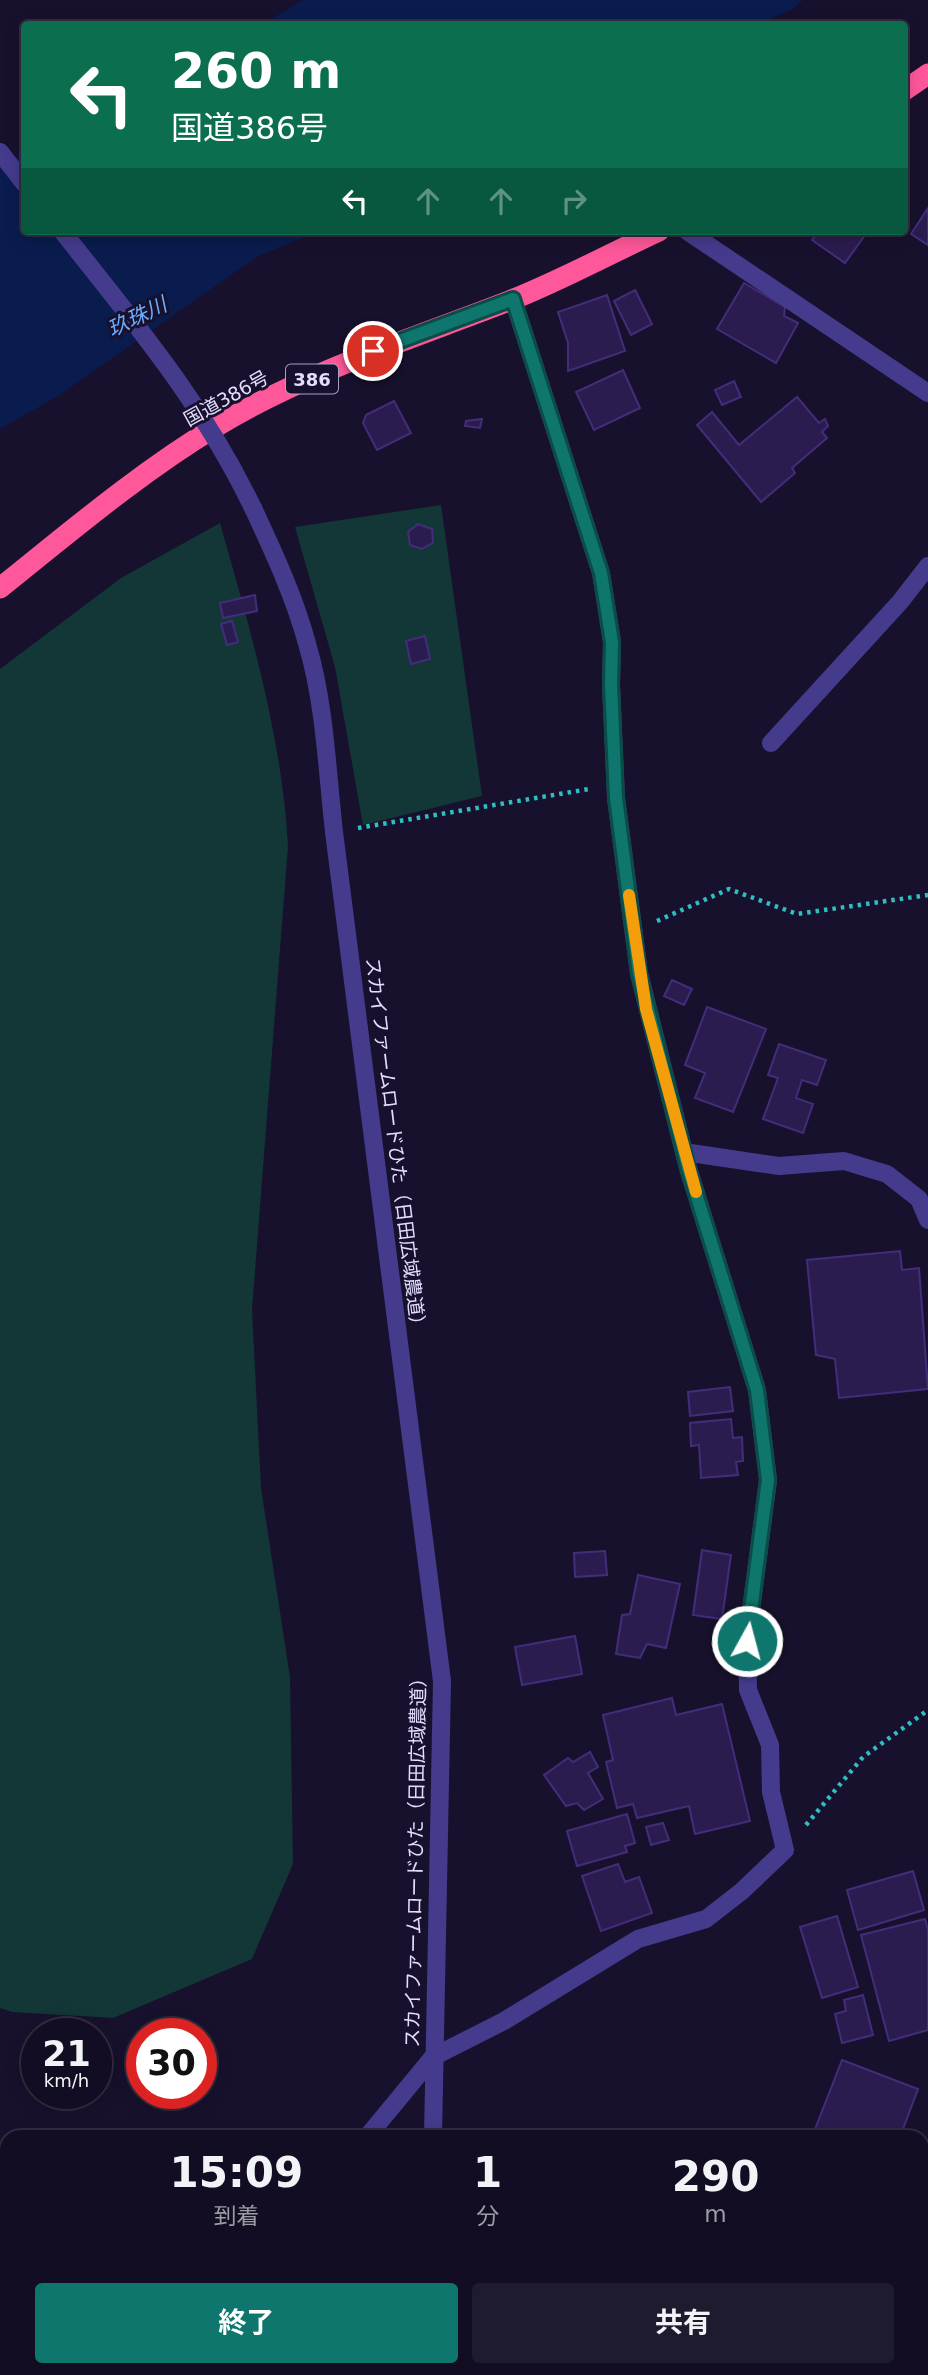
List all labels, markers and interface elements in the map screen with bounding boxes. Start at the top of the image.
text: 260 m [171,43,341,100]
icon: left [56,49,147,140]
text: 国道386号 [171,109,328,147]
icon: left [336,182,374,220]
icon: ahead [409,182,447,220]
icon: ahead [482,182,520,220]
icon: right [555,182,593,220]
water label: 玖珠川 [103,292,172,342]
pin [343,321,403,381]
icon: arrive [354,332,392,370]
road number: 386 [286,365,338,394]
street label: 国道386号 [180,366,272,430]
street label: スカイファームロードひた（日田広域農道） [362,956,430,1336]
position arrow [710,1604,784,1678]
street label: スカイファームロードひた（日田広域農道） [401,1668,429,2048]
speed limit sign: 30 [126,2018,217,2109]
text: 21 [42,2034,91,2074]
text: km/h [44,2070,89,2091]
text: 15:09 [170,2148,303,2197]
text: 1 [473,2148,502,2197]
text: 290 [672,2152,759,2201]
text: m [704,2201,727,2227]
text: 到着 [213,2203,259,2229]
text: 分 [476,2203,499,2229]
button: 終了 [35,2283,458,2363]
button: 共有 [472,2283,894,2363]

